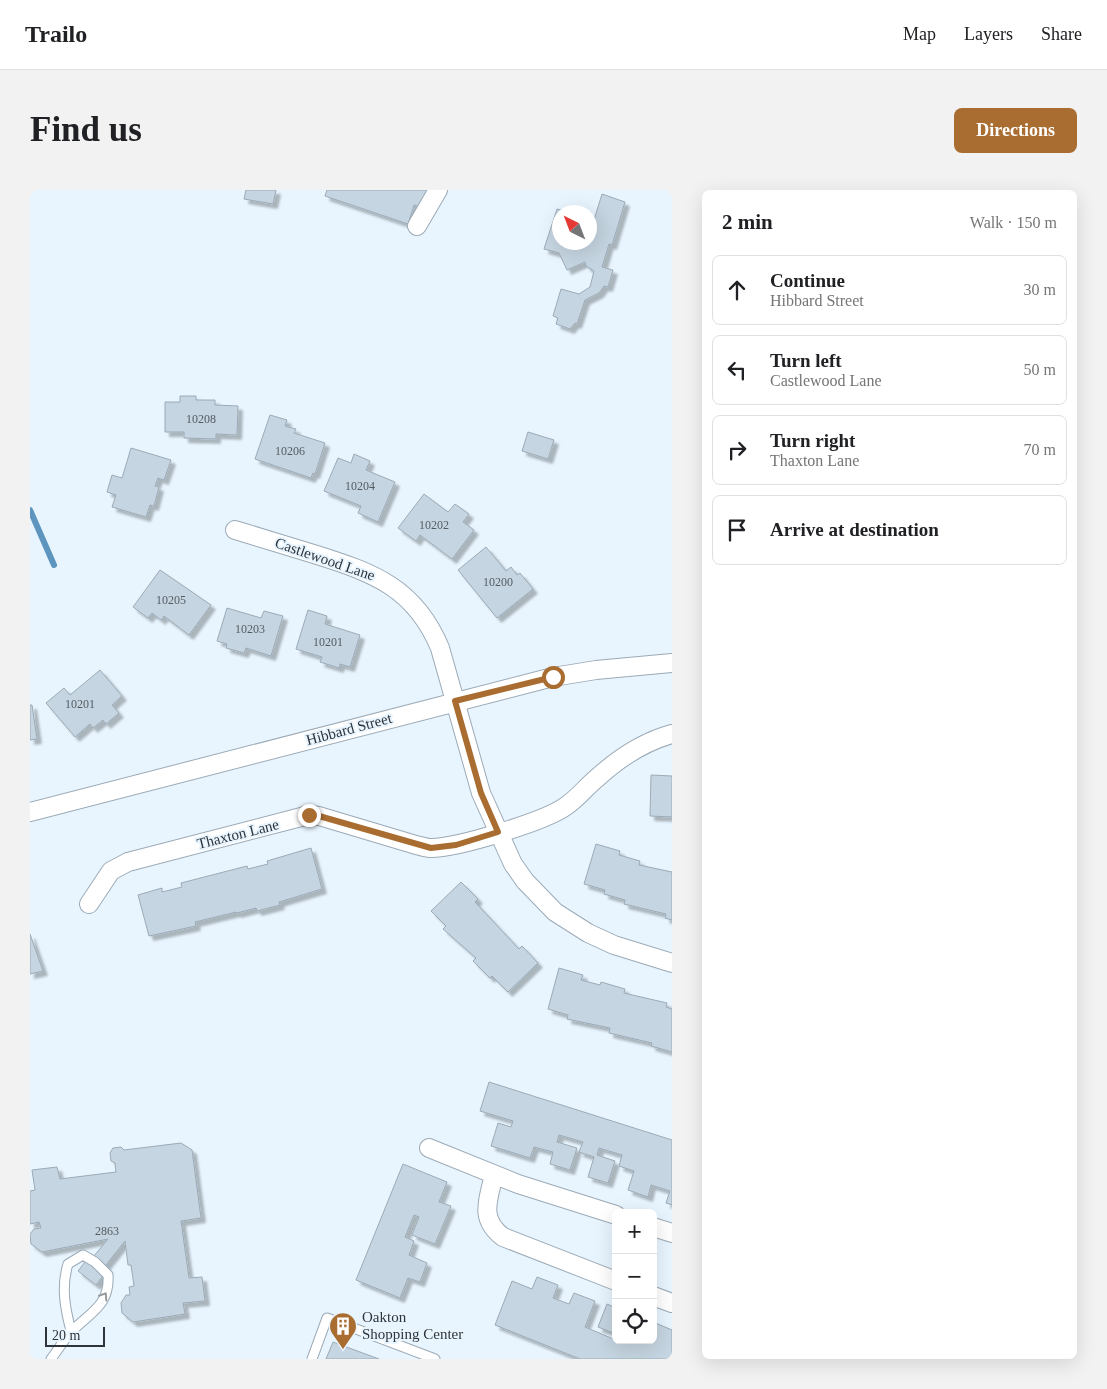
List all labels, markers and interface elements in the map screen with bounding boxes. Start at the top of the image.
text: Trailo [25,21,87,47]
text: Map [903,24,936,44]
text: Layers [964,24,1013,44]
text: Share [1041,24,1082,44]
button: Directions [954,108,1077,153]
text: Find us [30,110,142,149]
north arrow [552,205,597,250]
text: 2 min [722,210,773,234]
text: Walk · 150 m [970,214,1057,231]
text: Continue [770,270,845,291]
icon: ahead [723,276,751,304]
text: 30 m [1024,281,1056,298]
text: Hibbard Street [770,292,864,309]
text: Turn left [770,350,842,371]
icon: left [723,356,751,384]
text: 50 m [1024,361,1056,378]
text: Castlewood Lane [770,372,882,389]
house number: 10208 [186,412,216,426]
text: Turn right [770,430,855,451]
icon: right [723,436,751,464]
text: 70 m [1024,441,1056,458]
house number: 10206 [275,444,305,458]
text: Thaxton Lane [770,452,859,469]
house number: 10204 [345,479,375,493]
icon: arrive [723,516,751,544]
house number: 10202 [419,518,449,532]
text: Arrive at destination [770,519,939,540]
street label: Castlewood Lane [273,534,377,584]
house number: 10200 [483,575,513,589]
house number: 10205 [156,593,186,607]
house number: 10203 [235,622,265,636]
house number: 10201 [313,635,343,649]
route start [542,666,565,689]
house number: 10201 [65,697,95,711]
street label: Hibbard Street [304,710,394,748]
route end [298,804,321,827]
street label: Thaxton Lane [195,816,281,852]
map controls [612,1209,657,1344]
button: + [612,1209,657,1254]
house number: 2863 [95,1224,119,1238]
button: − [612,1254,657,1299]
one-way arrow [98,1293,108,1302]
button: locate [612,1299,657,1344]
place label: Oakton Shopping Center [362,1309,463,1342]
building icon: Oakton Shopping Center [328,1311,358,1350]
scale bar [45,1324,105,1347]
text: 20 m [52,1328,80,1343]

